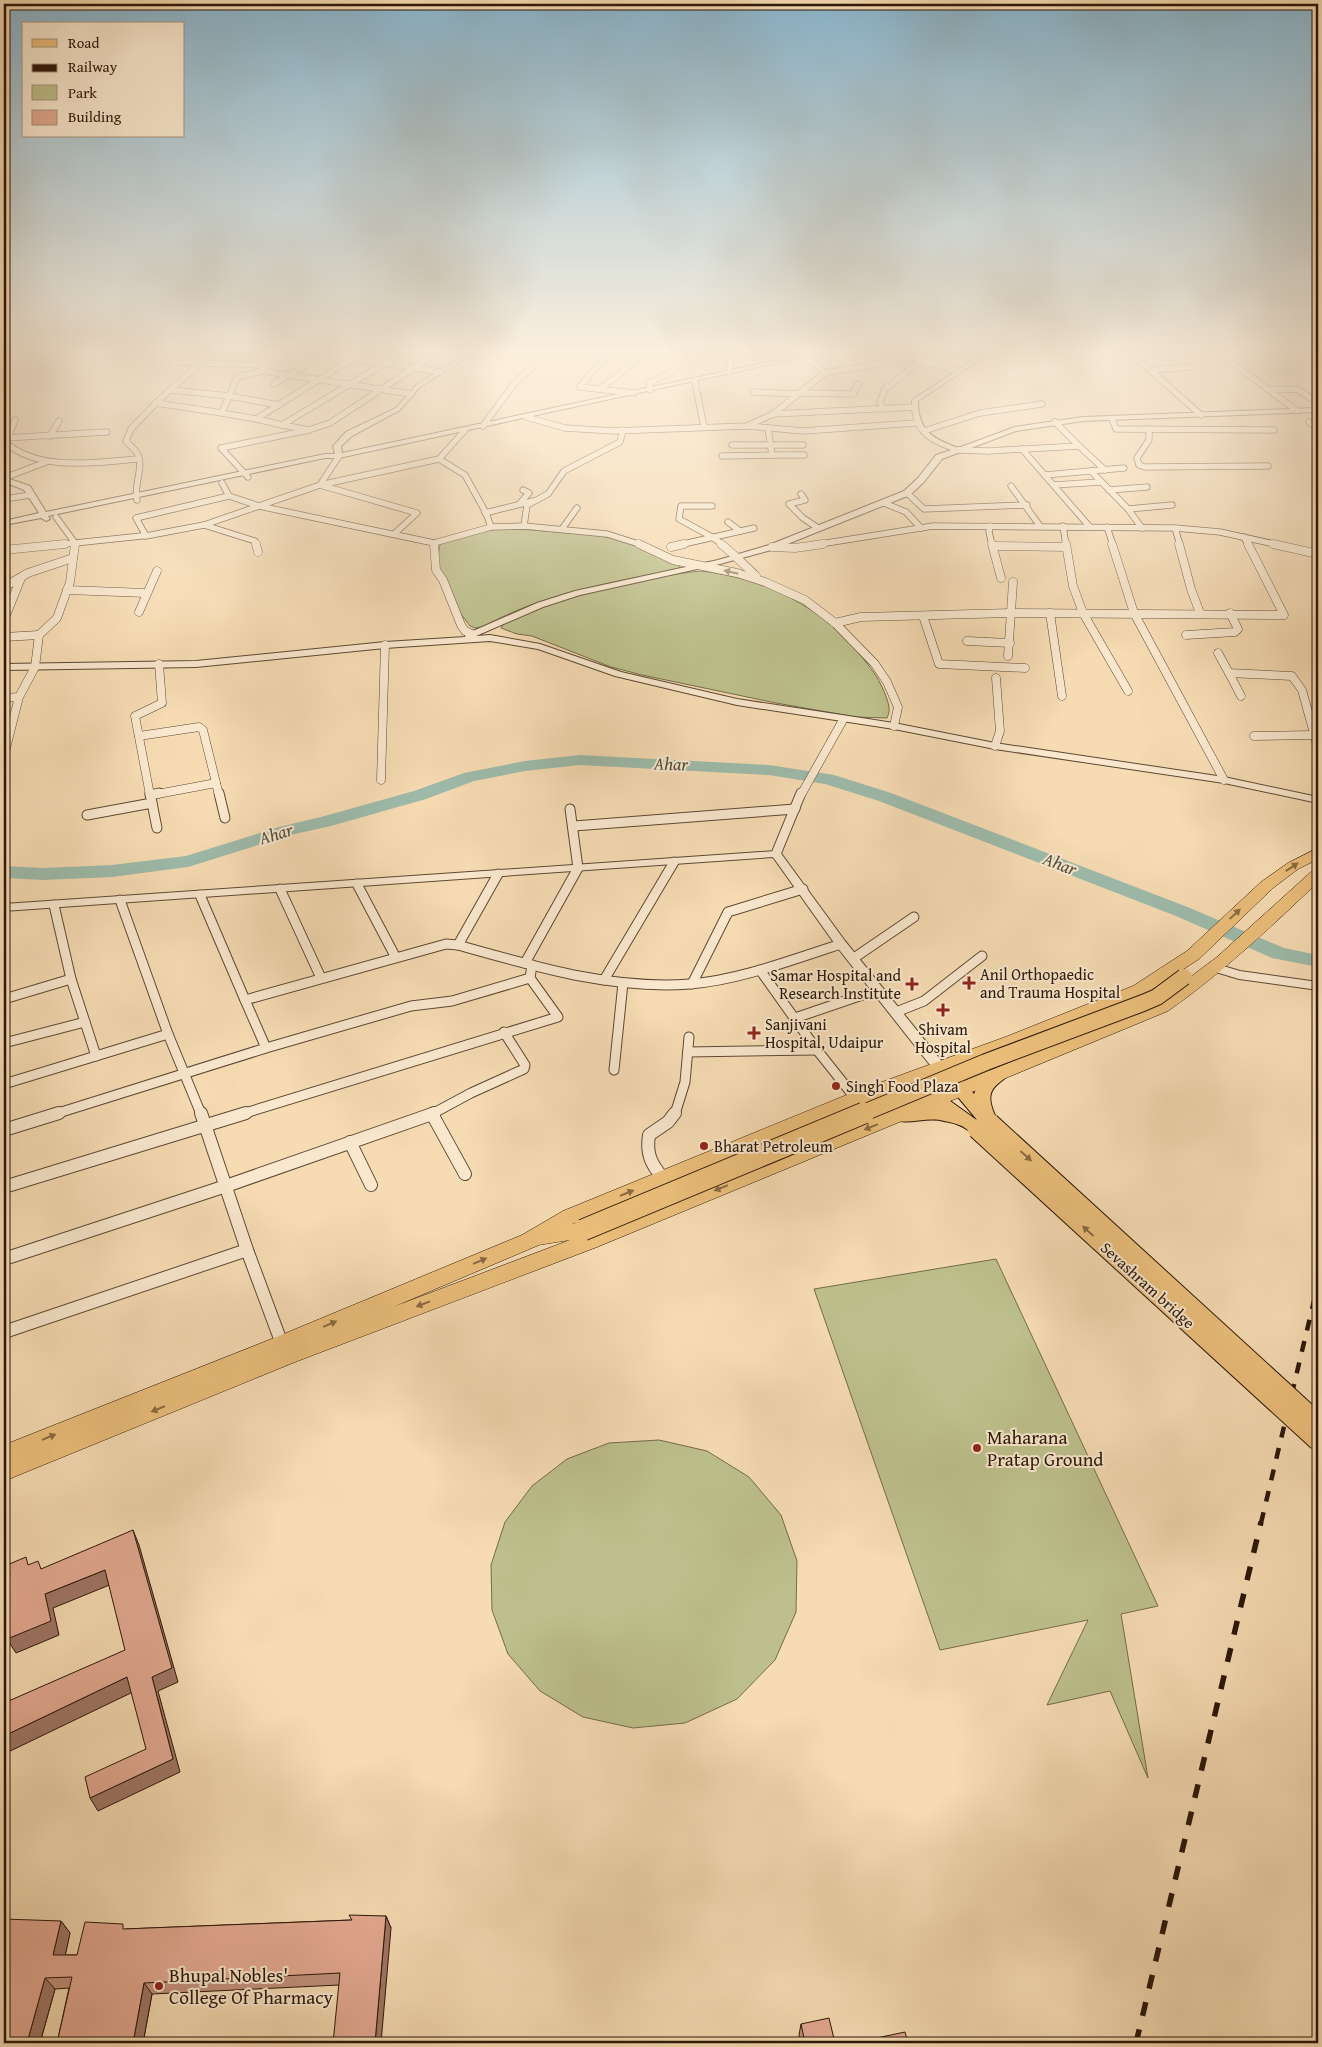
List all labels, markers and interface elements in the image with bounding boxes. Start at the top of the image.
legend [22,22,185,138]
text: Road [68,32,99,53]
text: Railway [68,56,118,77]
text: Park [68,82,97,103]
text: Building [68,106,122,127]
one-way arrow [723,568,738,576]
water label: Ahar [652,749,690,778]
water label: Ahar [255,815,297,852]
water label: Ahar [1038,844,1082,883]
one-way arrow [1285,863,1298,872]
one-way arrow [1229,908,1241,920]
place label: Anil Orthopaedic and Trauma Hospital [980,962,1121,1004]
place label: Samar Hospital and Research Institute [770,963,901,1005]
marker: Anil Orthopaedic and Trauma Hospital [962,976,976,990]
marker: Samar Hospital and Research Institute [905,977,919,991]
marker: Shivam Hospital [936,1003,950,1017]
place label: Sanjivani Hospital, Udaipur [765,1012,884,1054]
place label: Shivam Hospital [915,1017,971,1059]
marker: Sanjivani Hospital, Udaipur [747,1026,761,1040]
place label: Singh Food Plaza [846,1074,959,1098]
marker: Singh Food Plaza [830,1080,842,1092]
one-way arrow [863,1123,878,1131]
place label: Bharat Petroleum [714,1134,833,1158]
marker: Bharat Petroleum [698,1140,710,1152]
one-way arrow [1019,1150,1031,1162]
one-way arrow [713,1184,728,1192]
one-way arrow [620,1189,635,1197]
one-way arrow [1082,1226,1095,1237]
street label: Sevashram bridge [1095,1236,1201,1334]
one-way arrow [473,1257,487,1265]
one-way arrow [415,1301,430,1308]
one-way arrow [323,1320,337,1328]
one-way arrow [150,1405,165,1413]
place label: Maharana Pratap Ground [987,1423,1104,1473]
one-way arrow [42,1432,56,1440]
marker: Maharana Pratap Ground [971,1442,983,1454]
place label: Bhupal Nobles' College Of Pharmacy [169,1961,334,2011]
marker: Bhupal Nobles' College Of Pharmacy [153,1980,165,1992]

